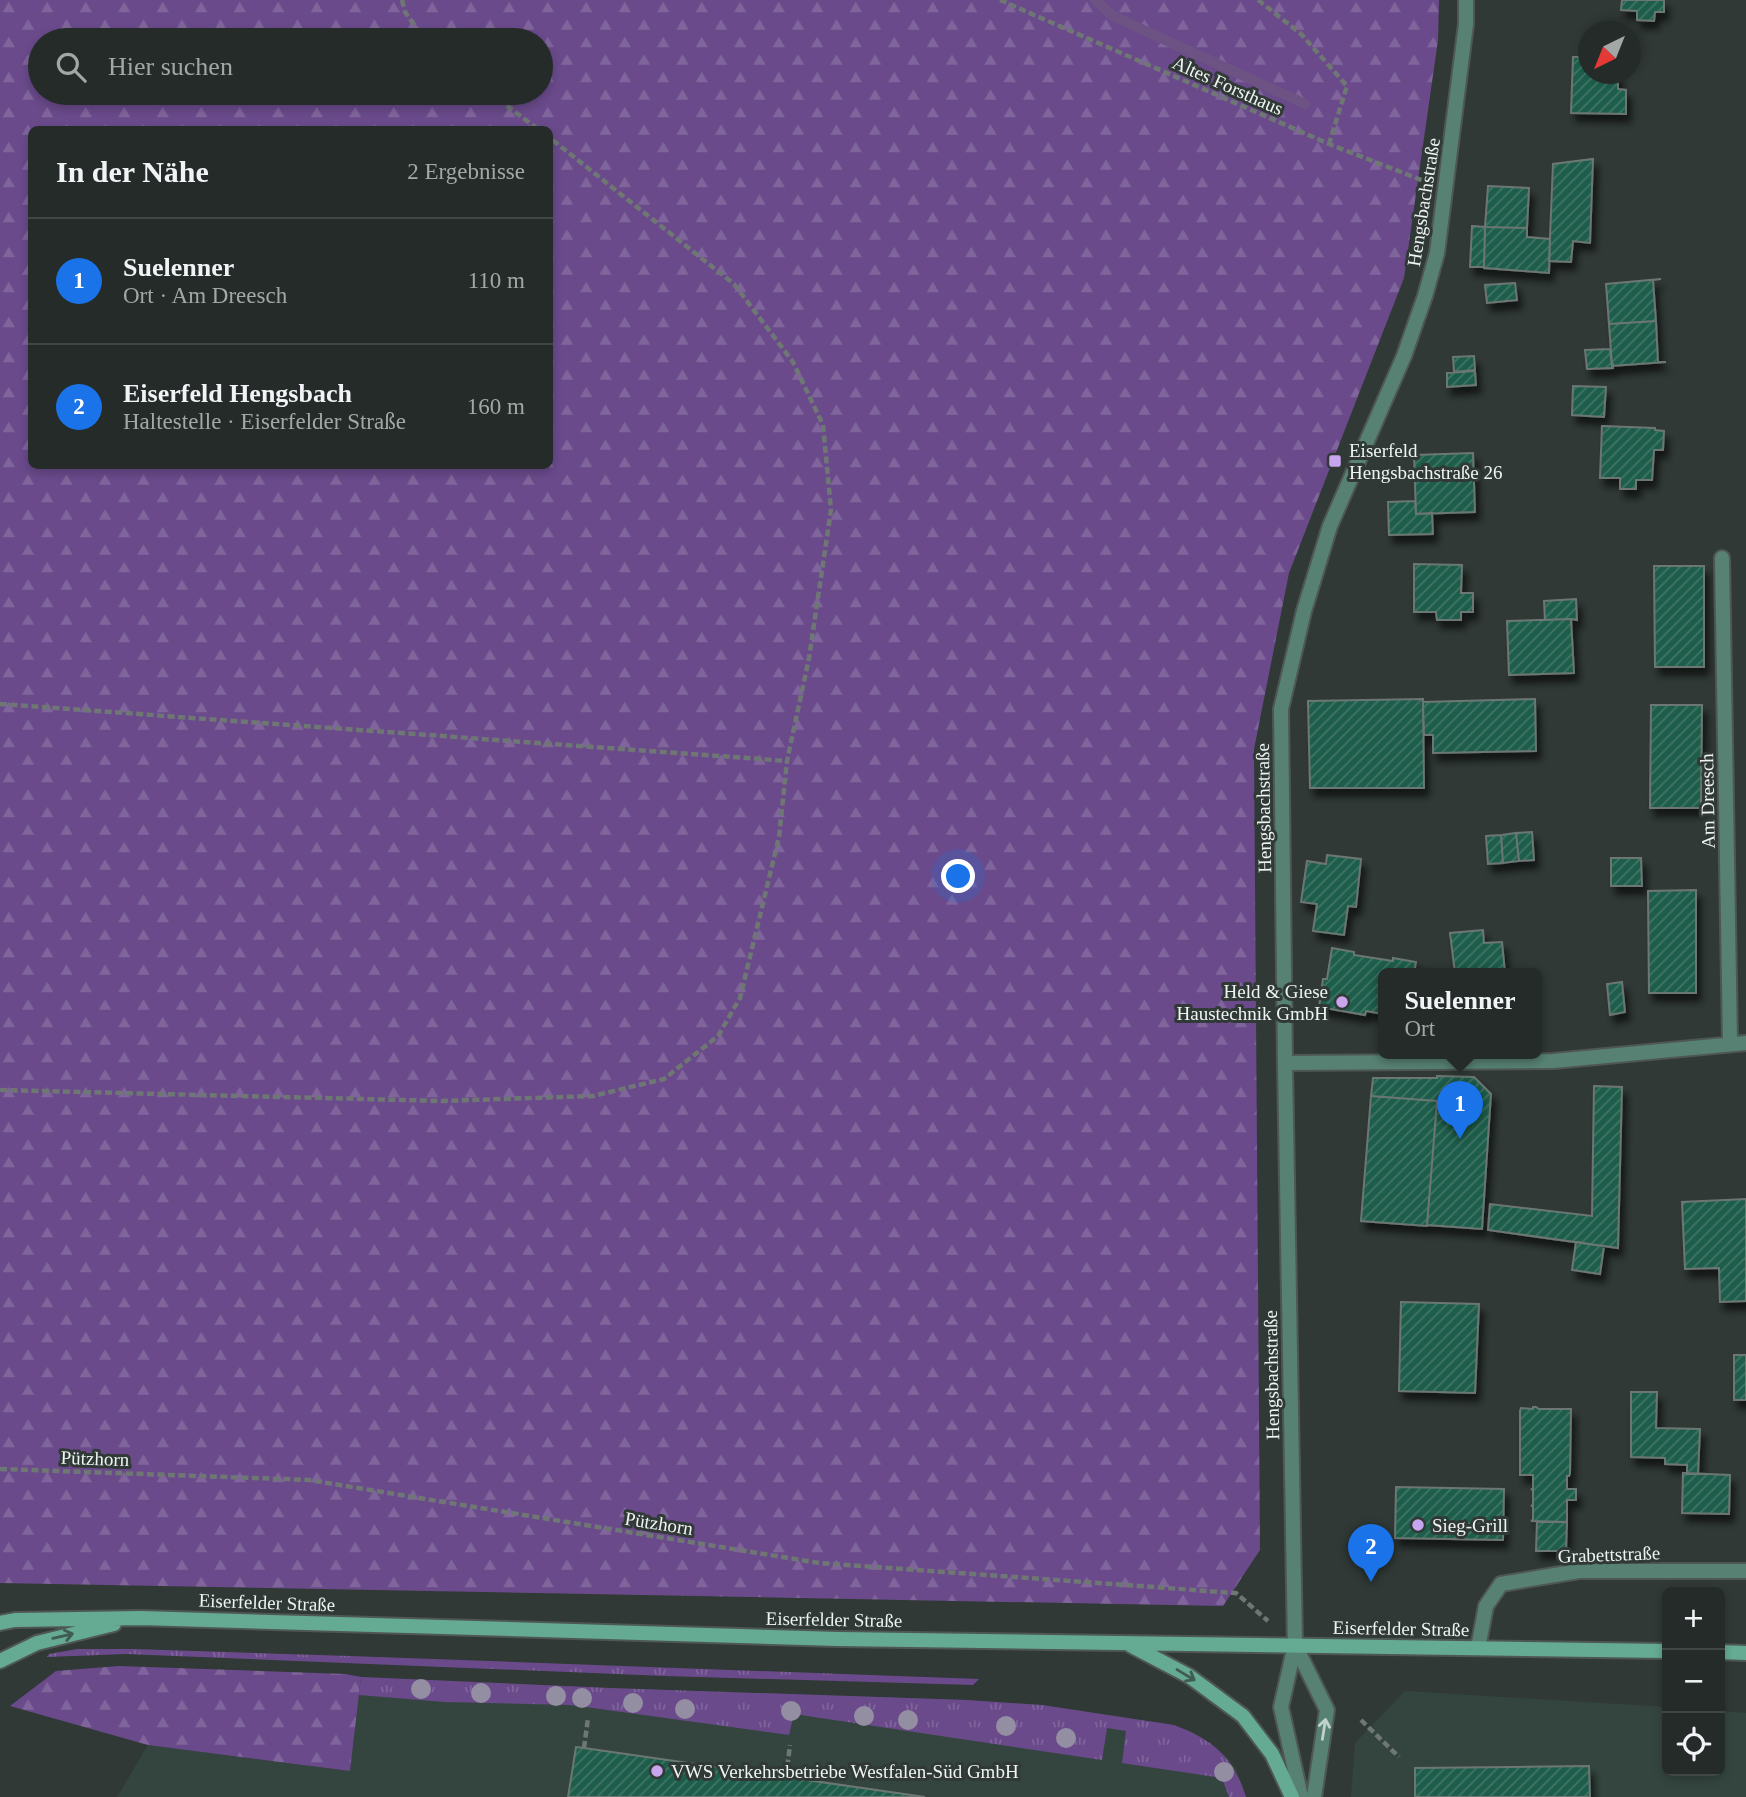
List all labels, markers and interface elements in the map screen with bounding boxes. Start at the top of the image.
north arrow [1578,21,1641,84]
search box [28,28,553,105]
icon: search [52,48,90,86]
text: Hier suchen [108,52,233,81]
street label: Altes Forsthaus [1169,52,1286,119]
street label: Hengsbachstraße [1403,136,1444,268]
text: In der Nähe [56,155,209,188]
text: 2 Ergebnisse [407,159,525,184]
text: Suelenner [123,253,234,282]
text: 1 [73,268,85,293]
text: 110 m [468,268,525,293]
text: Ort · Am Dreesch [123,283,287,308]
text: Eiserfeld Hengsbach [123,379,352,408]
text: 2 [73,394,85,419]
text: 160 m [467,394,525,419]
text: Haltestelle · Eiserfelder Straße [123,409,406,434]
place label: Eiserfeld Hengsbachstraße 26 [1349,440,1503,483]
marker: Eiserfeld Hengsbachstraße 26 [1327,453,1343,469]
street label: Hengsbachstraße [1252,743,1275,873]
street label: Am Dreesch [1696,753,1719,849]
your location [941,859,975,893]
popup [1378,968,1542,1059]
place label: Held & Giese Haustechnik GmbH [1177,981,1328,1024]
text: Suelenner [1404,986,1516,1015]
marker: Held & Giese Haustechnik GmbH [1334,994,1350,1010]
text: Ort [1404,1016,1435,1041]
pin: 1 [1437,1081,1483,1139]
street label: Hengsbachstraße [1260,1310,1283,1440]
street label: Pützhorn [60,1447,130,1470]
street label: Pützhorn [623,1508,695,1539]
place label: Sieg-Grill [1432,1515,1508,1536]
marker: Sieg-Grill [1410,1517,1426,1533]
pin: 2 [1348,1524,1394,1582]
street label: Grabettstraße [1558,1542,1661,1567]
map controls [1662,1587,1725,1776]
button: + [1662,1587,1725,1650]
street label: Eiserfelder Straße [198,1590,336,1615]
street label: Eiserfelder Straße [765,1608,902,1631]
street label: Eiserfelder Straße [1332,1617,1469,1640]
one-way arrow [51,1629,74,1643]
button: − [1662,1650,1725,1713]
one-way arrow [1176,1668,1196,1682]
button: locate [1662,1713,1725,1776]
one-way arrow [1317,1719,1330,1741]
place label: VWS Verkehrsbetriebe Westfalen-Süd GmbH [671,1761,1019,1782]
marker: VWS Verkehrsbetriebe Westfalen-Süd GmbH [649,1763,665,1779]

